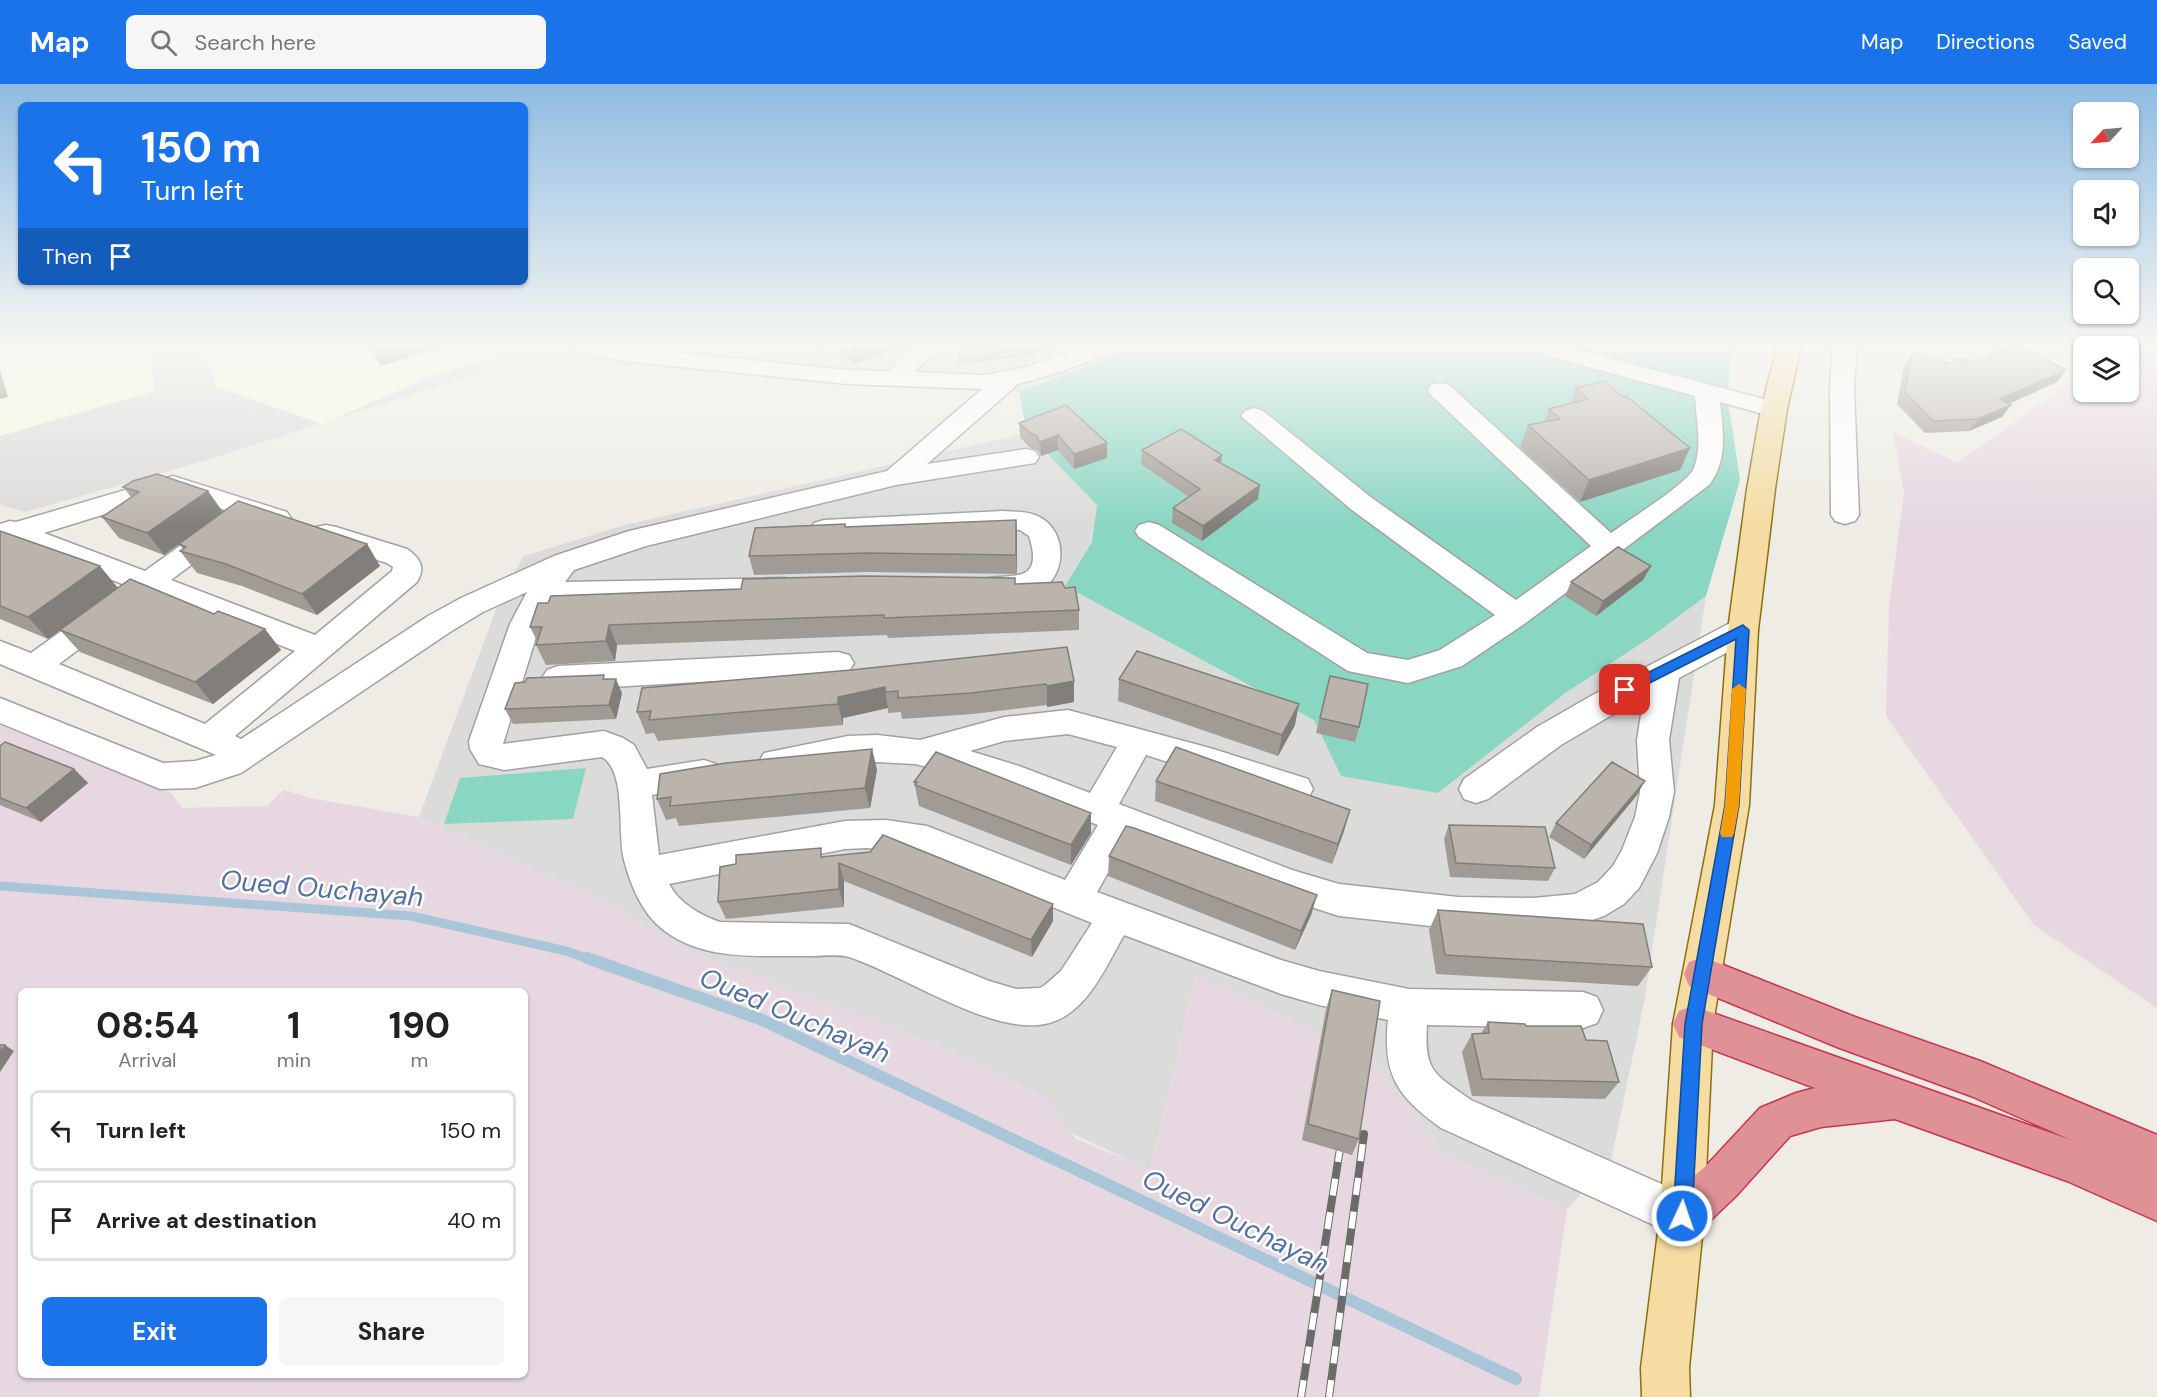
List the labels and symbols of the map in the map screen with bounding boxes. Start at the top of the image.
north arrow [2073,102,2139,168]
pin [1599,664,1650,715]
water label: Oued Ouchayah [219,862,425,914]
water label: Oued Ouchayah [694,959,896,1071]
water label: Oued Ouchayah [1137,1161,1335,1281]
position arrow [1650,1184,1714,1248]

